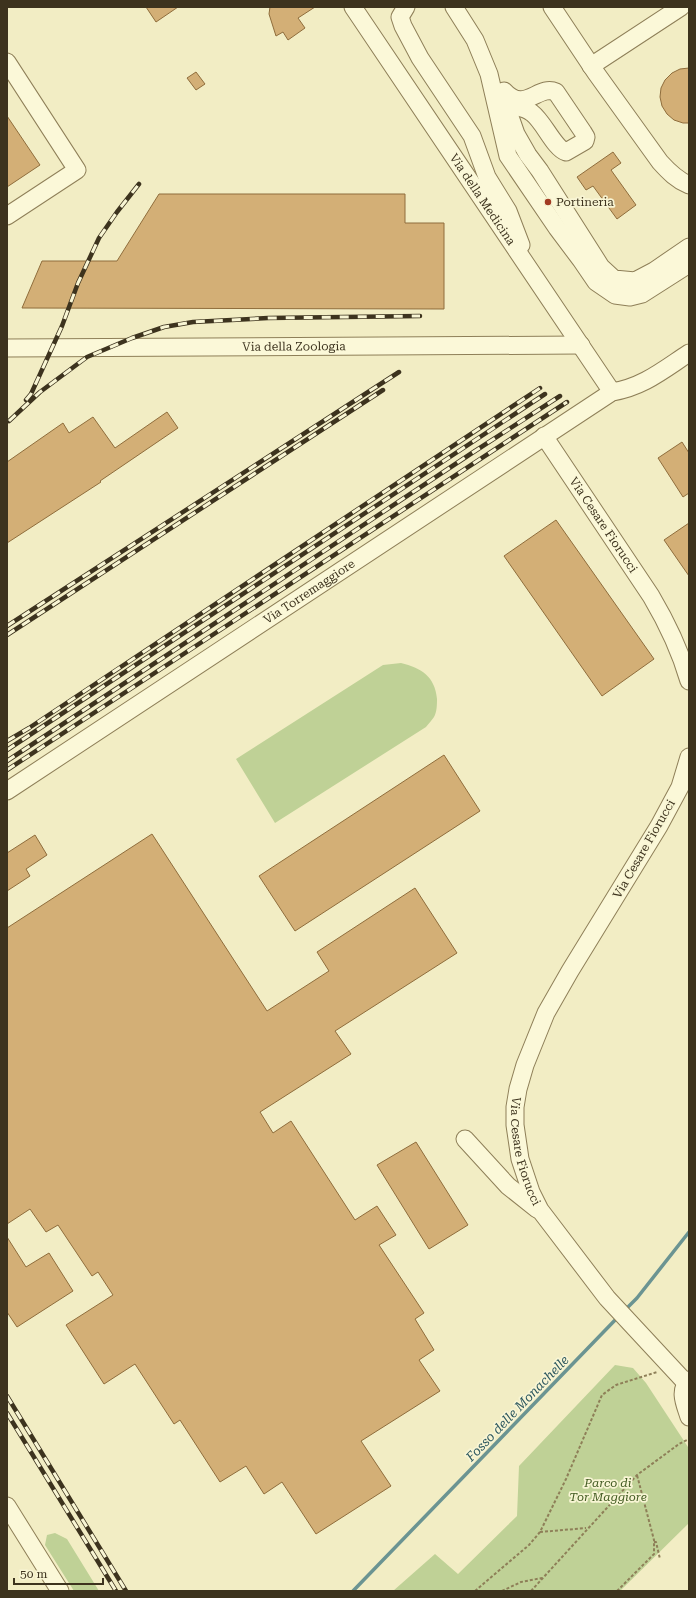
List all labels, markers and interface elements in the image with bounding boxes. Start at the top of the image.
street label: Via della Medicina [447,151,519,248]
place label: Portineria [556,195,614,209]
marker: Portineria [543,197,553,207]
street label: Via della Zoologia [242,339,346,354]
street label: Via Cesare Fiorucci [567,475,640,575]
street label: Via Torremaggiore [261,556,358,627]
street label: Via Cesare Fiorucci [610,797,678,901]
street label: Via Cesare Fiorucci [508,1096,544,1208]
water label: Fosso delle Monachelle [462,1352,572,1465]
park label: Parco di Tor Maggiore [569,1476,647,1504]
scale bar [14,1560,103,1586]
text: 50 m [20,1567,47,1581]

